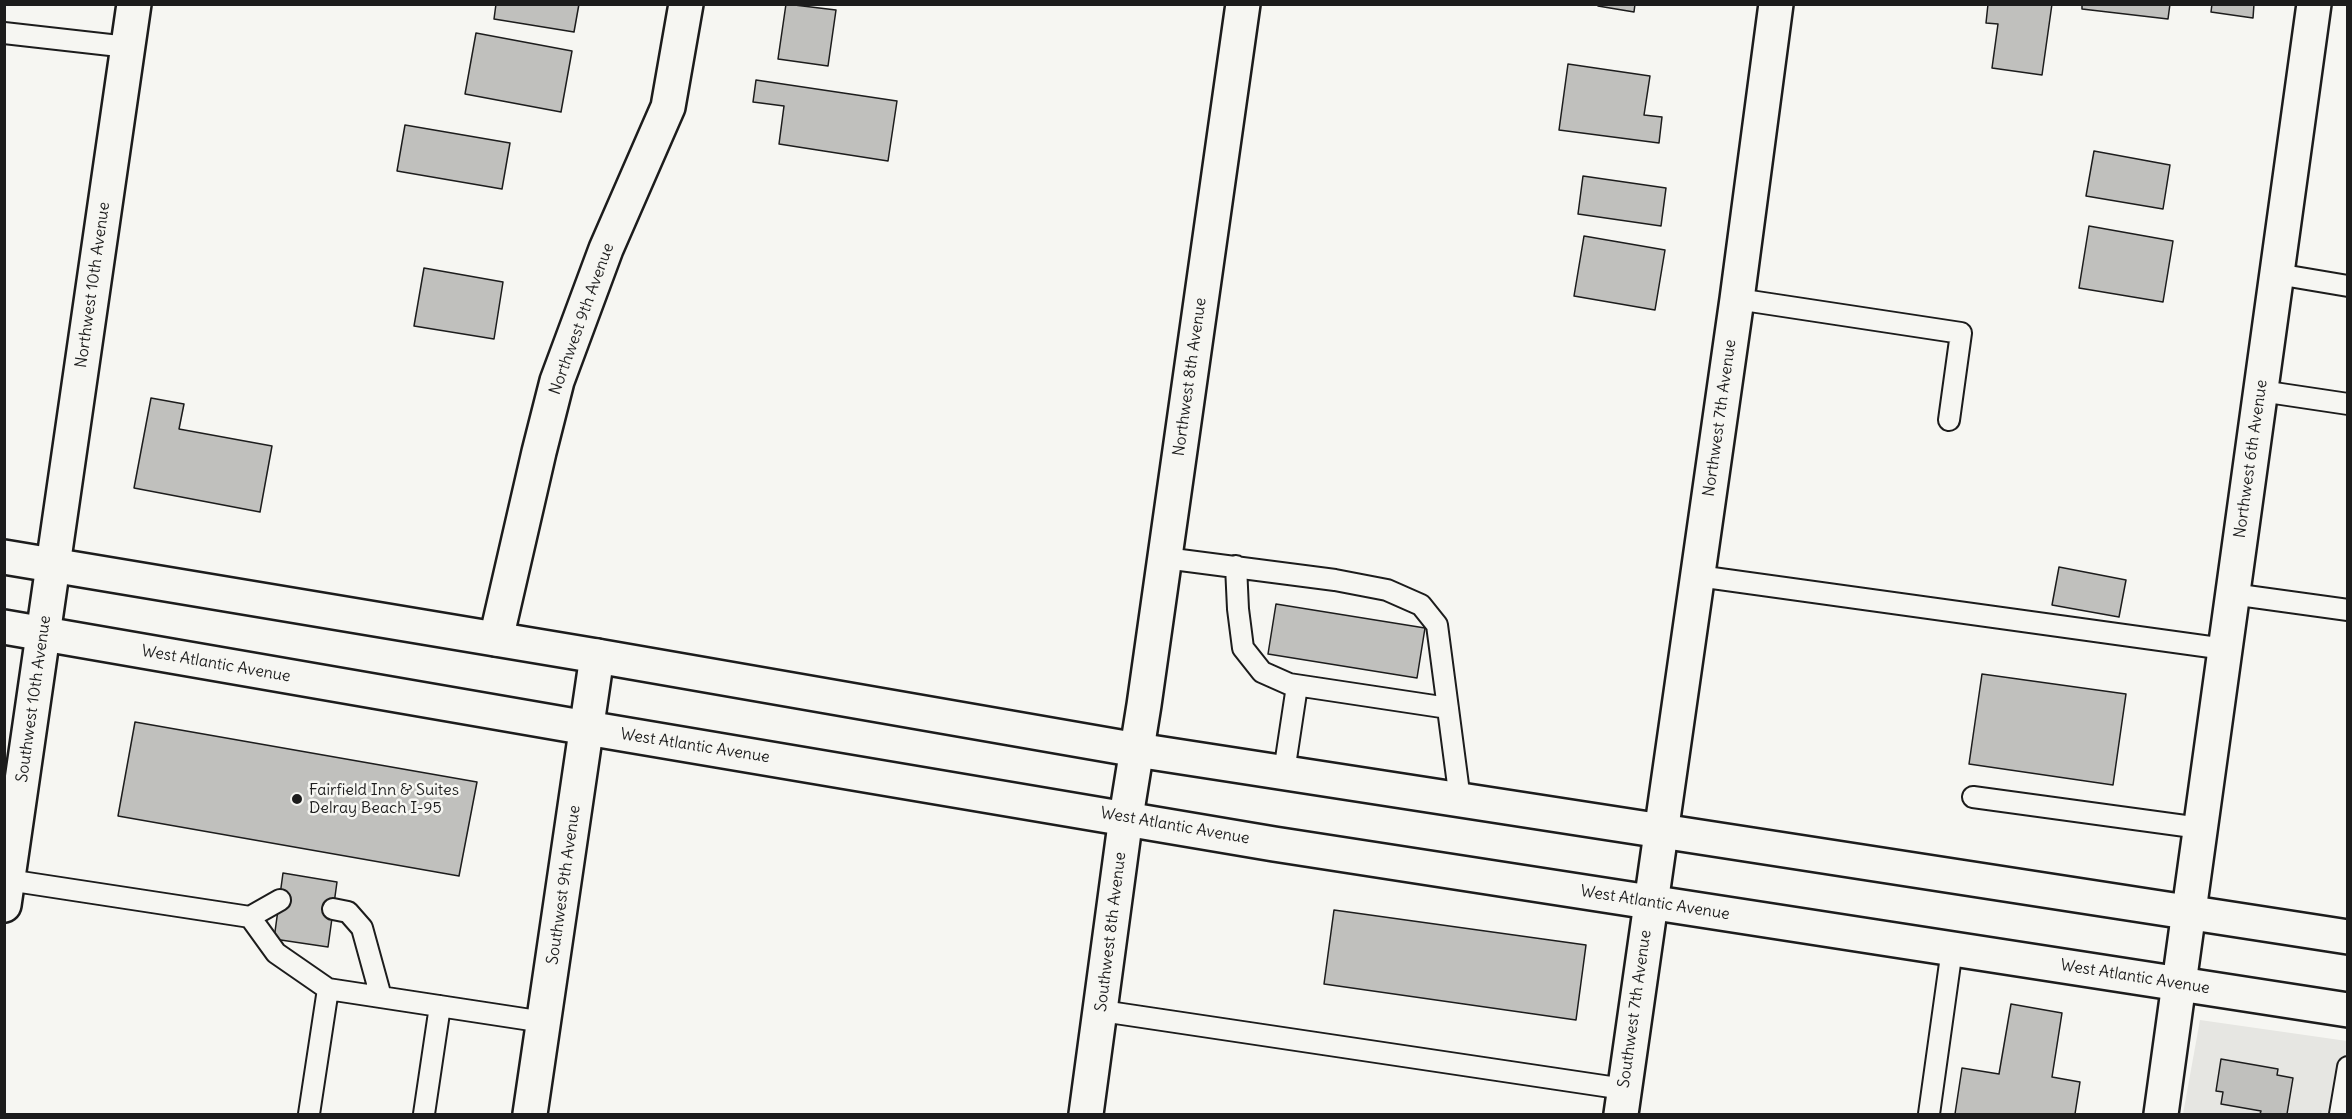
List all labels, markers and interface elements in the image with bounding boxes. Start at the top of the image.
street label: Northwest 10th Avenue [72,201,114,369]
street label: Northwest 9th Avenue [546,241,618,397]
street label: Northwest 8th Avenue [1169,296,1211,458]
street label: Northwest 7th Avenue [1699,338,1741,498]
street label: Northwest 6th Avenue [2230,378,2272,540]
street label: Southwest 10th Avenue [13,614,55,784]
street label: West Atlantic Avenue [140,641,292,687]
street label: West Atlantic Avenue [619,725,771,767]
place label: Fairfield Inn & Suites Delray Beach I-95 [309,780,459,818]
marker: Fairfield Inn & Suites Delray Beach I-95 [290,792,304,806]
street label: West Atlantic Avenue [1099,803,1251,849]
street label: Southwest 9th Avenue [543,804,585,966]
street label: Southwest 8th Avenue [1092,851,1130,1013]
street label: West Atlantic Avenue [1579,882,1731,924]
street label: Southwest 7th Avenue [1614,929,1656,1089]
street label: West Atlantic Avenue [2059,956,2211,998]

